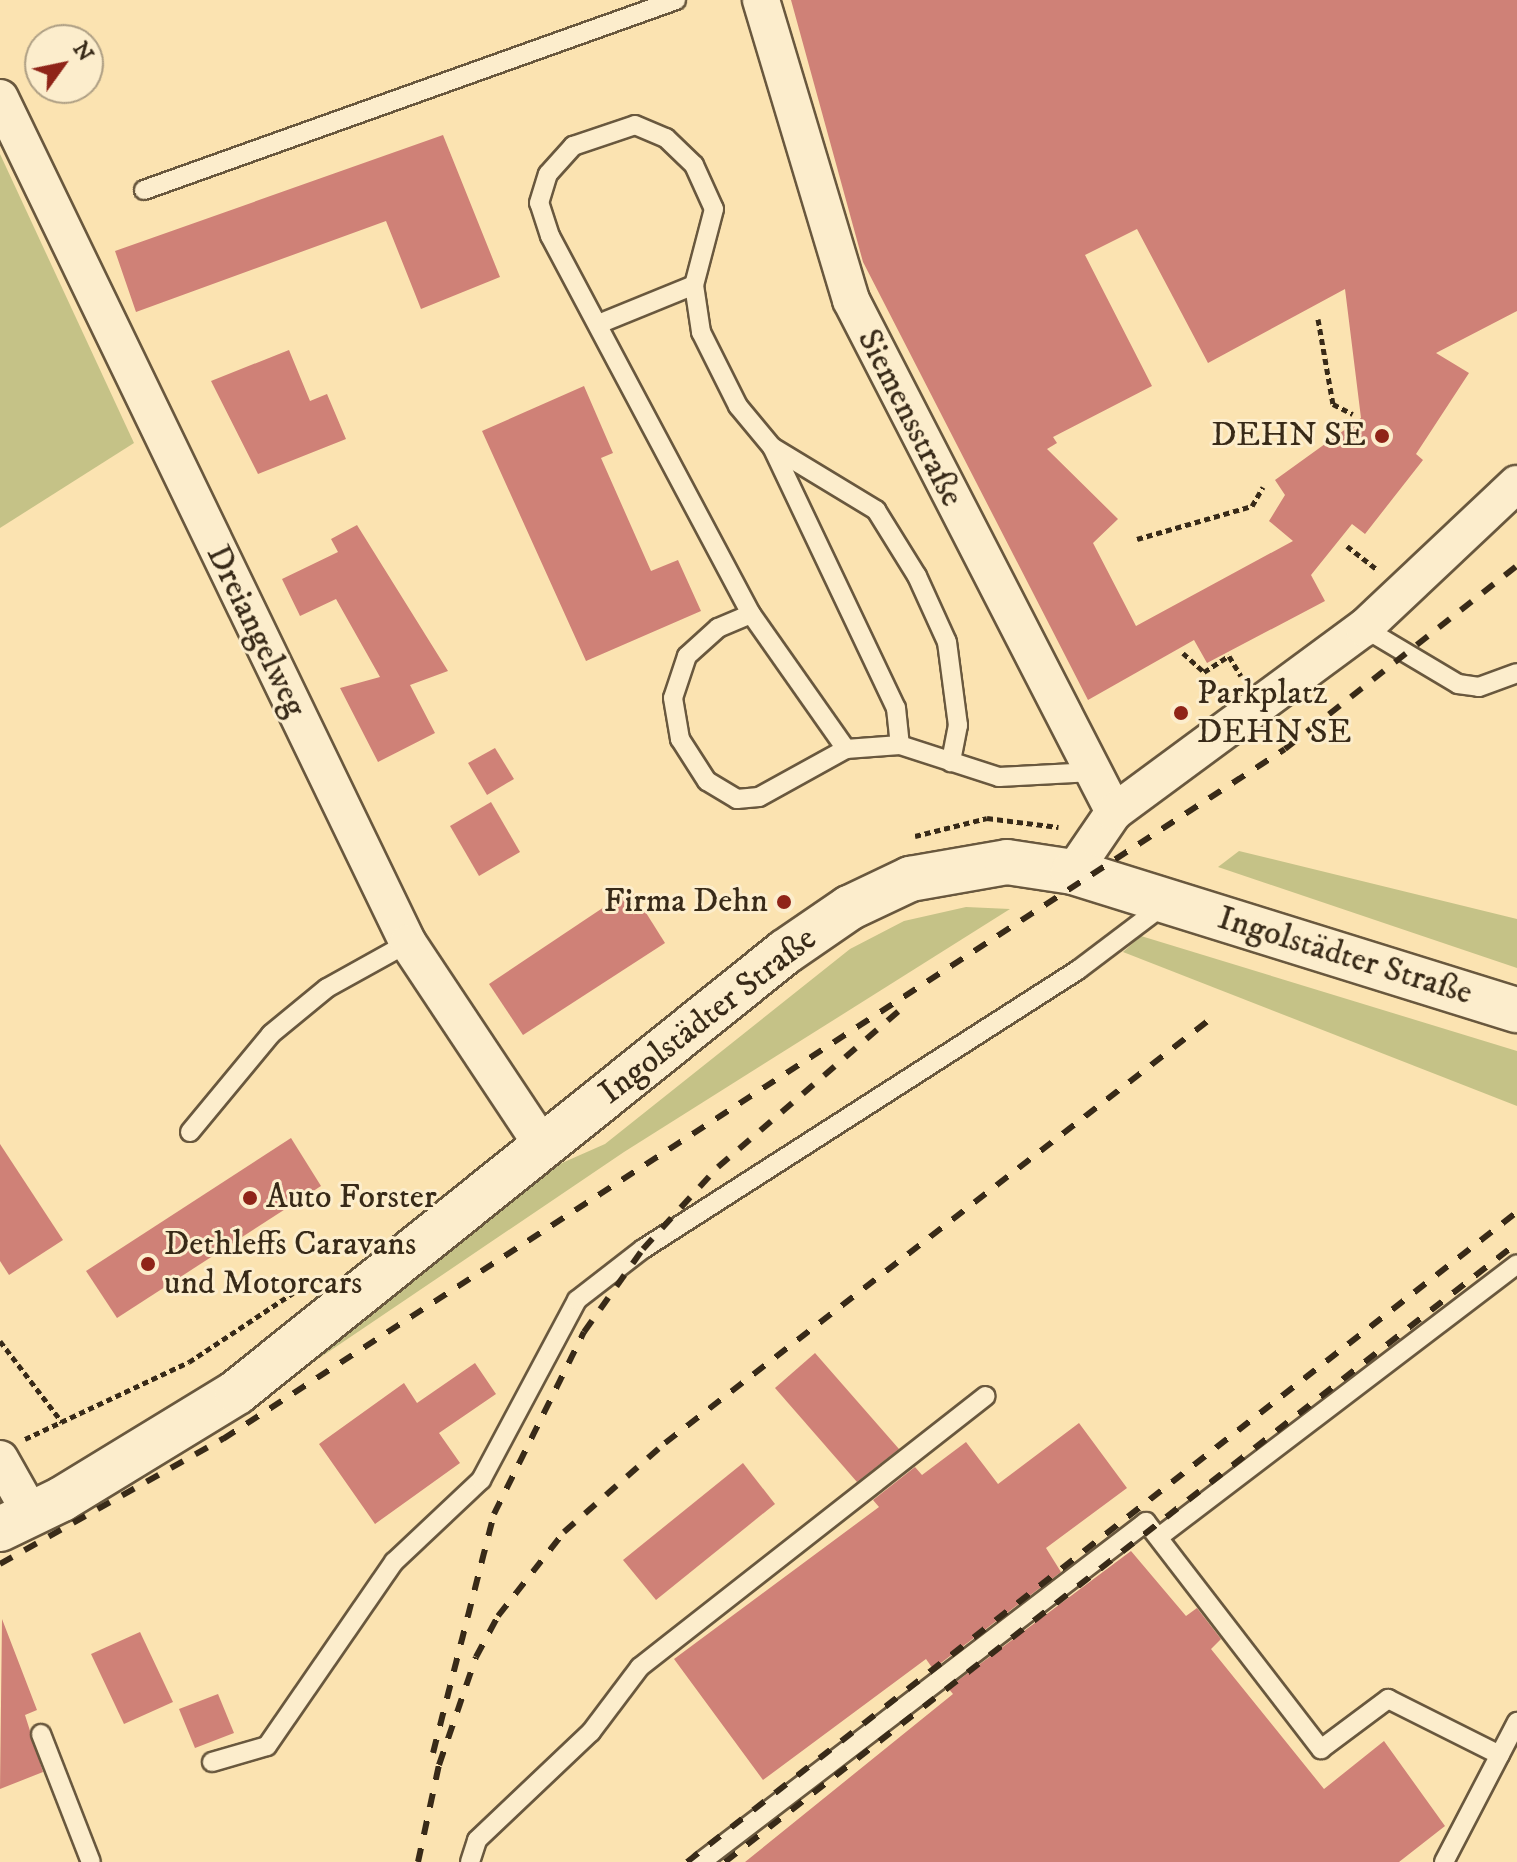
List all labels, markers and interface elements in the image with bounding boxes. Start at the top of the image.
north arrow [24,24,104,104]
text: N [67,37,99,67]
street label: Siemensstraße [848,323,972,513]
place label: DEHN SE [1211,416,1366,456]
marker: DEHN SE [1373,427,1391,445]
street label: Dreiangelweg [197,538,315,724]
place label: Parkplatz DEHN SE [1197,673,1352,752]
marker: Parkplatz DEHN SE [1172,704,1190,722]
place label: Firma Dehn [603,882,768,922]
marker: Firma Dehn [775,893,793,911]
street label: Ingolstädter Straße [1213,898,1477,1014]
street label: Ingolstädter Straße [591,919,825,1113]
place label: Auto Forster [266,1178,437,1218]
marker: Auto Forster [241,1189,259,1207]
place label: Dethleffs Caravans und Motorcars [164,1224,416,1304]
marker: Dethleffs Caravans und Motorcars [139,1255,157,1273]

